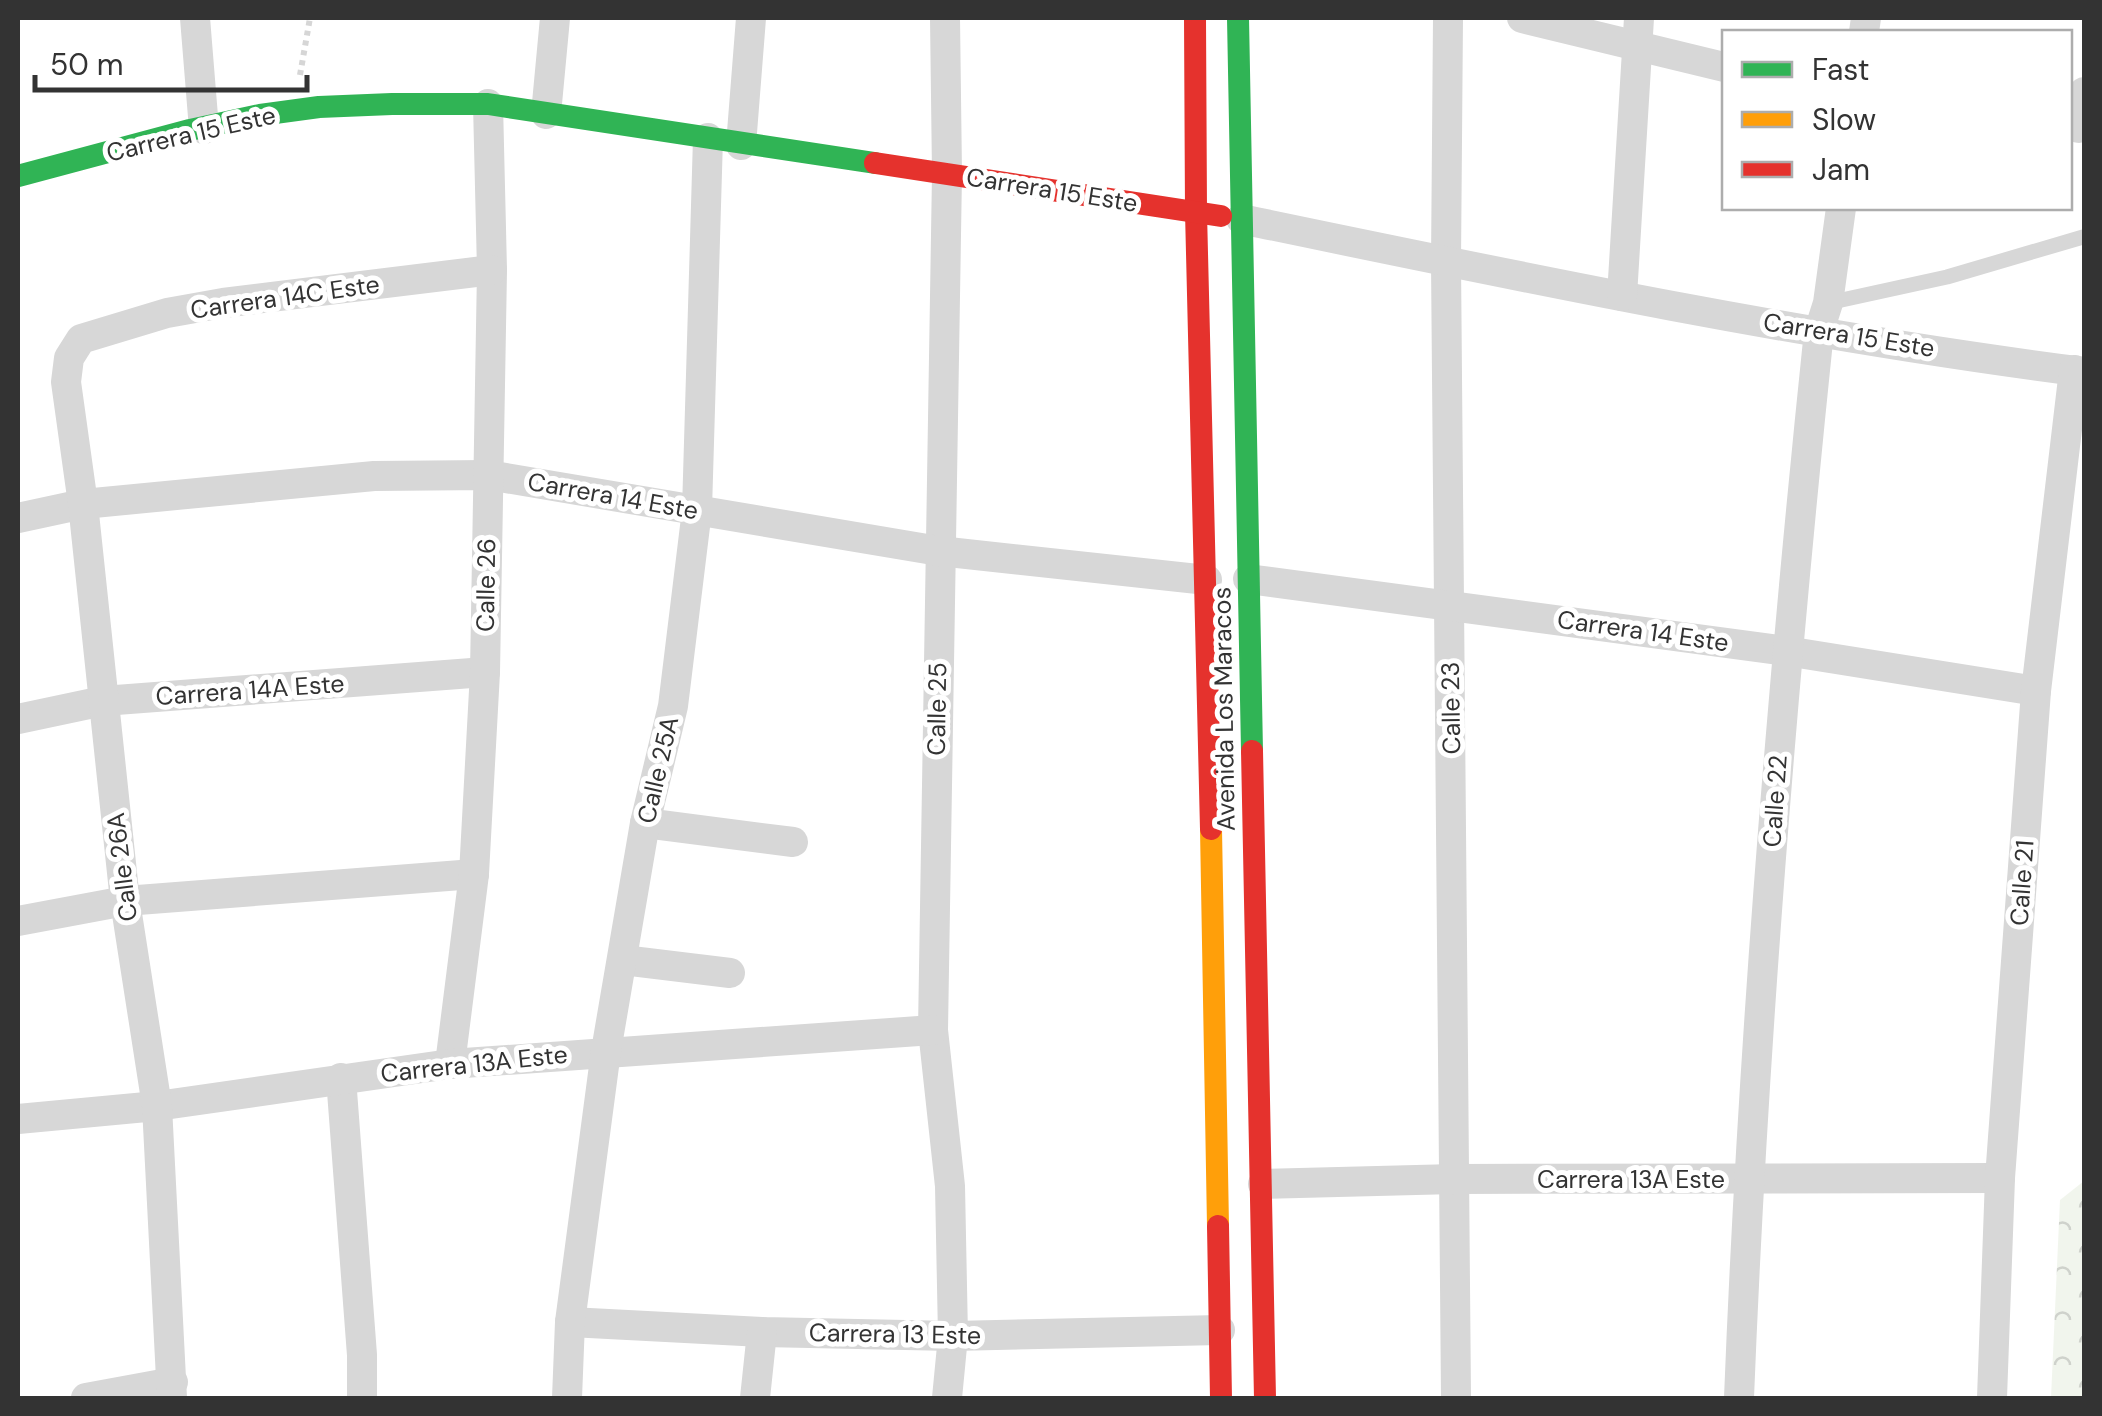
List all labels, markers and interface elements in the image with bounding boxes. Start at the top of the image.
scale bar [35,30,308,92]
legend [1722,30,2072,210]
text: 50 m [50,45,124,84]
text: Fast [1812,50,1870,89]
street label: Carrera 15 Este [103,98,279,170]
text: Slow [1812,100,1876,139]
text: Jam [1812,150,1870,189]
street label: Carrera 15 Este [964,160,1140,220]
street label: Carrera 14C Este [188,267,382,327]
street label: Carrera 15 Este [1761,305,1937,365]
street label: Carrera 14 Este [525,465,701,527]
street label: Calle 26 [469,538,503,632]
street label: Avenida Los Maracos [1205,587,1243,831]
street label: Carrera 14 Este [1555,603,1731,659]
street label: Calle 23 [1434,661,1468,755]
street label: Calle 25 [920,662,954,756]
street label: Carrera 14A Este [154,667,346,713]
street label: Calle 25A [630,713,686,827]
street label: Calle 22 [1755,754,1795,848]
street label: Calle 26A [99,811,145,923]
street label: Calle 21 [2003,839,2041,927]
street label: Carrera 13A Este [379,1038,569,1090]
street label: Carrera 13A Este [1537,1163,1725,1196]
street label: Carrera 13 Este [809,1316,981,1352]

